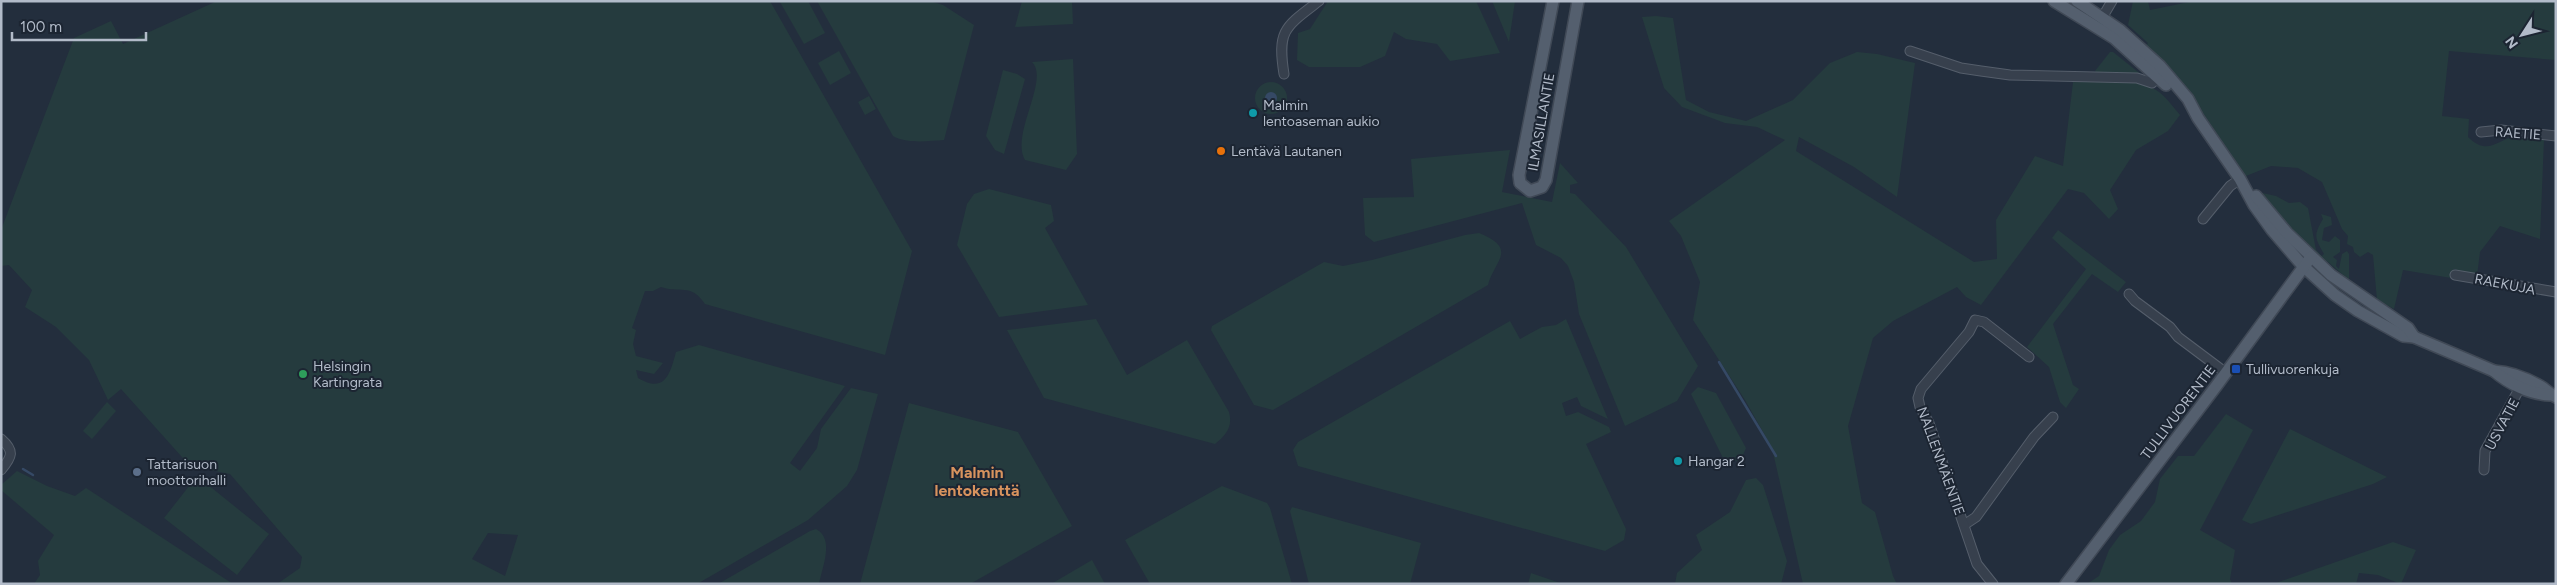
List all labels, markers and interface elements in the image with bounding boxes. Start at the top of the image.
scale bar [12,10,146,42]
north arrow [2497,10,2547,60]
text: 100 m [20,18,62,36]
text: N [2502,33,2522,52]
street label: ILMASILLANTIE [1524,72,1559,173]
place label: Malmin lentoaseman aukio [1263,97,1380,130]
marker: Malmin lentoaseman aukio [1247,107,1259,119]
street label: RAETIE [2494,123,2542,144]
place label: Lentävä Lautanen [1231,143,1342,160]
marker: Lentävä Lautanen [1215,145,1227,157]
street label: RAEKUJA [2473,270,2537,299]
place label: Helsingin Kartingrata [313,358,382,391]
place label: Tullivuorenkuja [2246,361,2339,378]
street label: TULLIVUORENTIE [2137,362,2220,463]
marker: Tullivuorenkuja [2230,363,2242,375]
marker: Helsingin Kartingrata [297,368,309,380]
street label: USVATIE [2482,395,2523,453]
street label: NALLENMÄENTIE [1913,405,1968,518]
place label: Hangar 2 [1688,453,1745,470]
marker: Hangar 2 [1672,455,1684,467]
place label: Tattarisuon moottorihalli [147,456,226,489]
district label: Malmin lentokenttä [935,463,1019,500]
marker: Tattarisuon moottorihalli [131,466,143,478]

